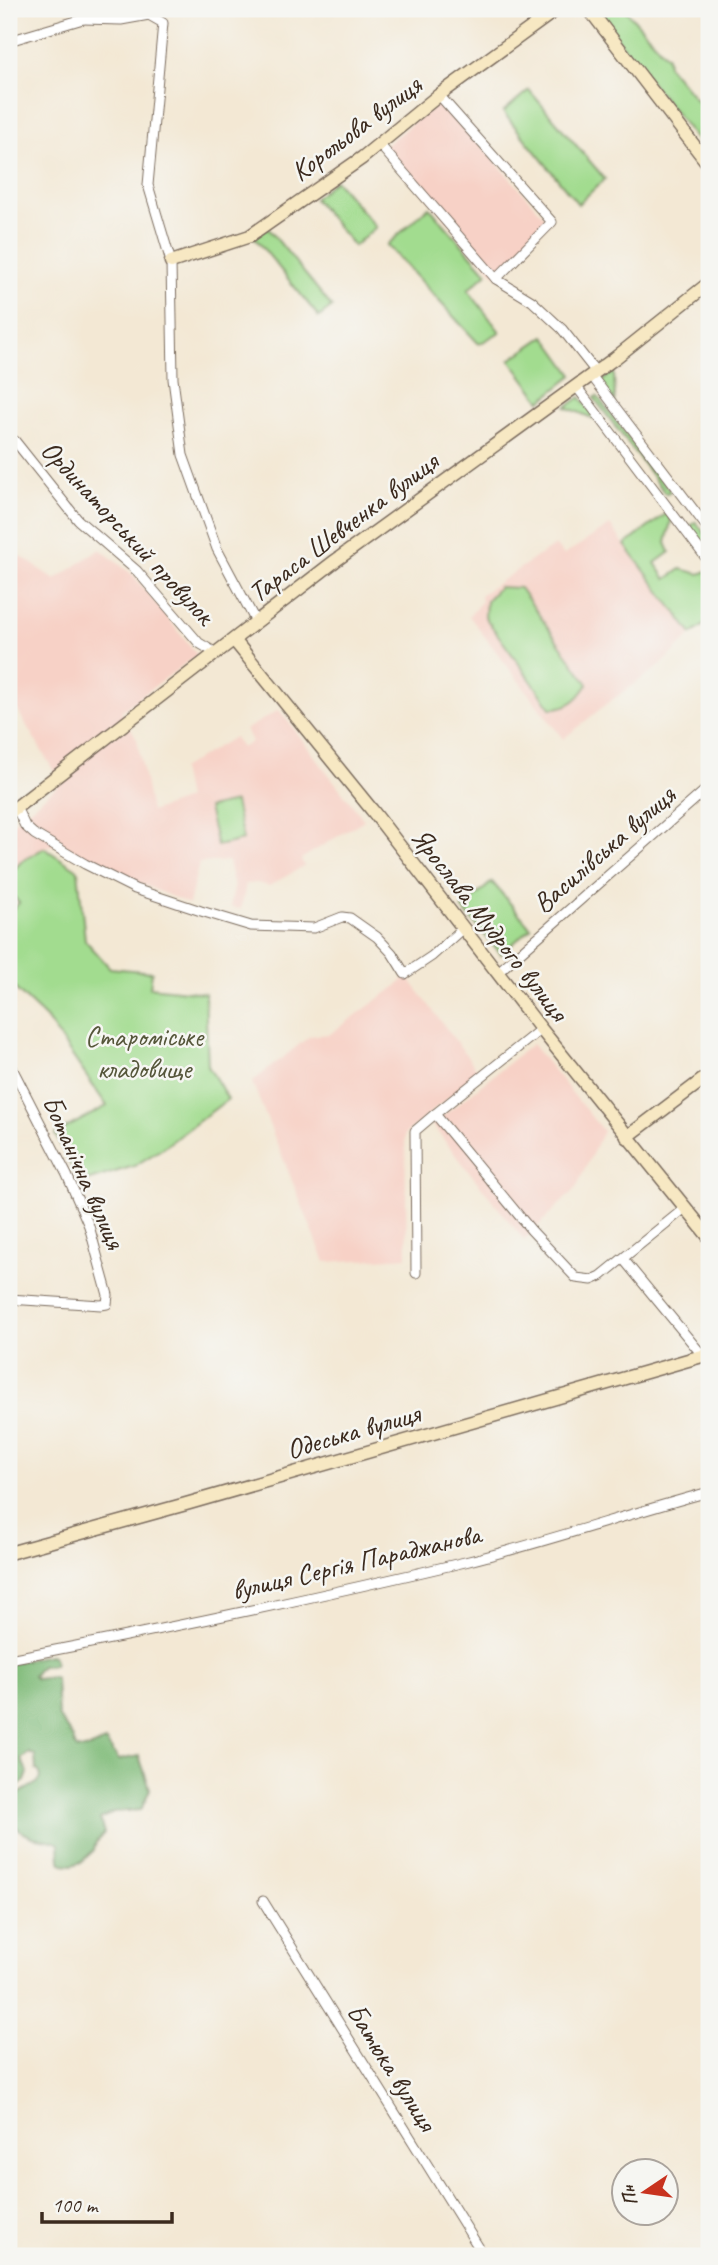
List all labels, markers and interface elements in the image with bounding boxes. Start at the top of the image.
street label: Корольова вулиця [284,67,429,189]
street label: Ординаторський провулок [34,433,224,634]
street label: Тараса Шевченка вулиця [241,443,447,610]
street label: Василівська вулиця [525,777,683,920]
street label: Ярослава Мудрого вулиця [404,820,578,1030]
park label: Староміське кладовище [85,1019,205,1086]
street label: Ботанічна вулиця [35,1090,134,1255]
street label: Одеська вулиця [282,1395,426,1467]
street label: вулиця Сергія Параджанова [228,1516,486,1608]
street label: Батюка вулиця [339,1997,446,2139]
north arrow [610,2156,680,2226]
scale bar [42,2181,172,2225]
text: Пн [615,2182,643,2208]
text: 100 m [52,2192,99,2218]

